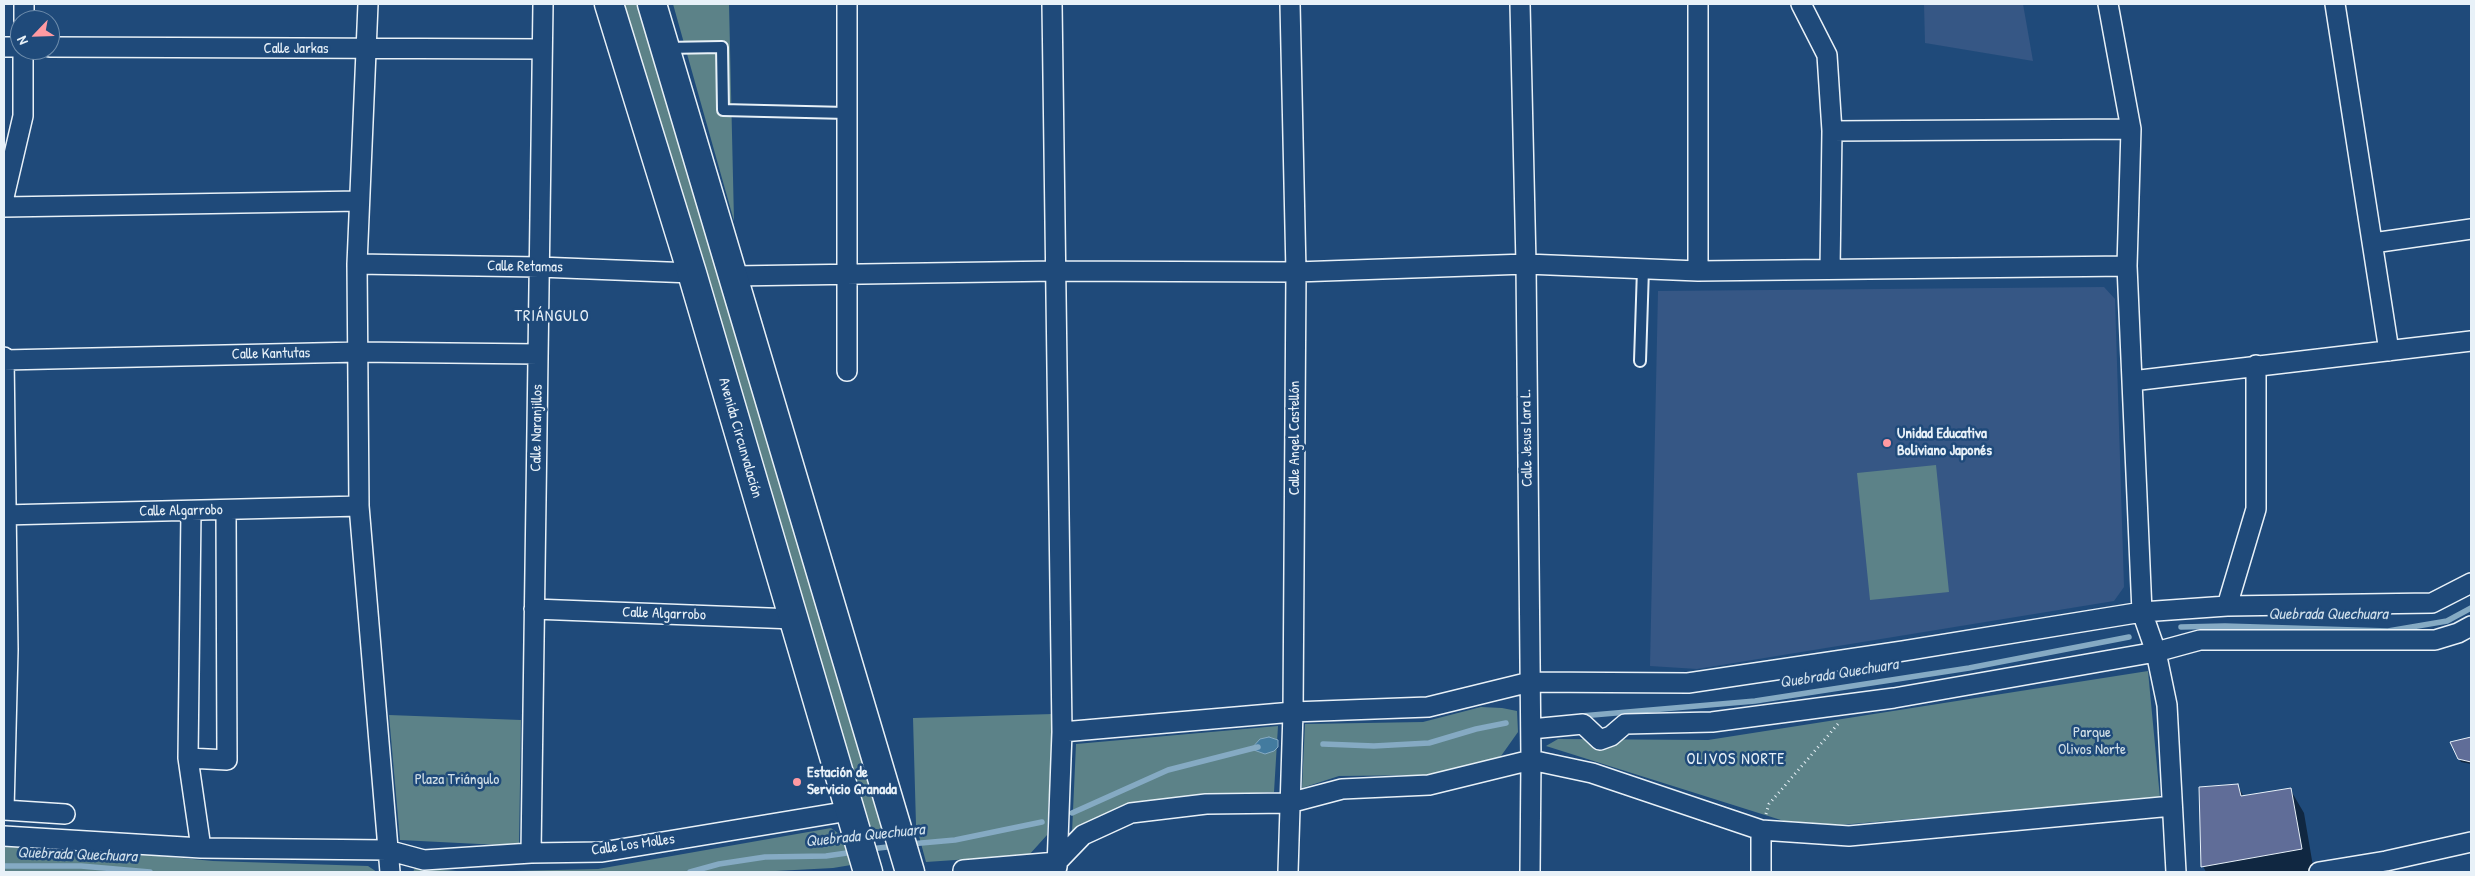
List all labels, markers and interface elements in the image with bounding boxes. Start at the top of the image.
north arrow [10,10,60,60]
text: N [12,34,32,48]
street label: Calle Jarkas [263,40,329,58]
street label: Calle Retamas [487,257,563,277]
district label: TRIÁNGULO [513,307,591,327]
street label: Calle Kantutas [232,344,310,364]
street label: Avenida Circunvalación [714,376,766,500]
street label: Calle Angel Castellón [1286,381,1304,495]
street label: Calle Naranjillos [527,384,547,472]
street label: Calle Jesus Lara L. [1517,389,1537,487]
place label: Unidad Educativa Boliviano Japonés [1897,425,1992,460]
marker: Unidad Educativa Boliviano Japonés [1881,437,1893,449]
street label: Calle Algarrobo [139,501,223,521]
street label: Calle Algarrobo [622,604,706,624]
water label: Quebrada Quechuara [2268,605,2388,625]
water label: Quebrada Quechuara [1778,655,1900,693]
park label: Parque Olivos Norte [2058,724,2126,759]
district label: OLIVOS NORTE [1685,750,1787,770]
place label: Estación de Servicio Granada [807,764,897,799]
park label: Plaza Triángulo [415,771,499,789]
marker: Estación de Servicio Granada [791,776,803,788]
water label: Quebrada Quechuara [804,820,926,852]
street label: Calle Los Molles [590,830,676,860]
water label: Quebrada Quechuara [17,843,137,867]

